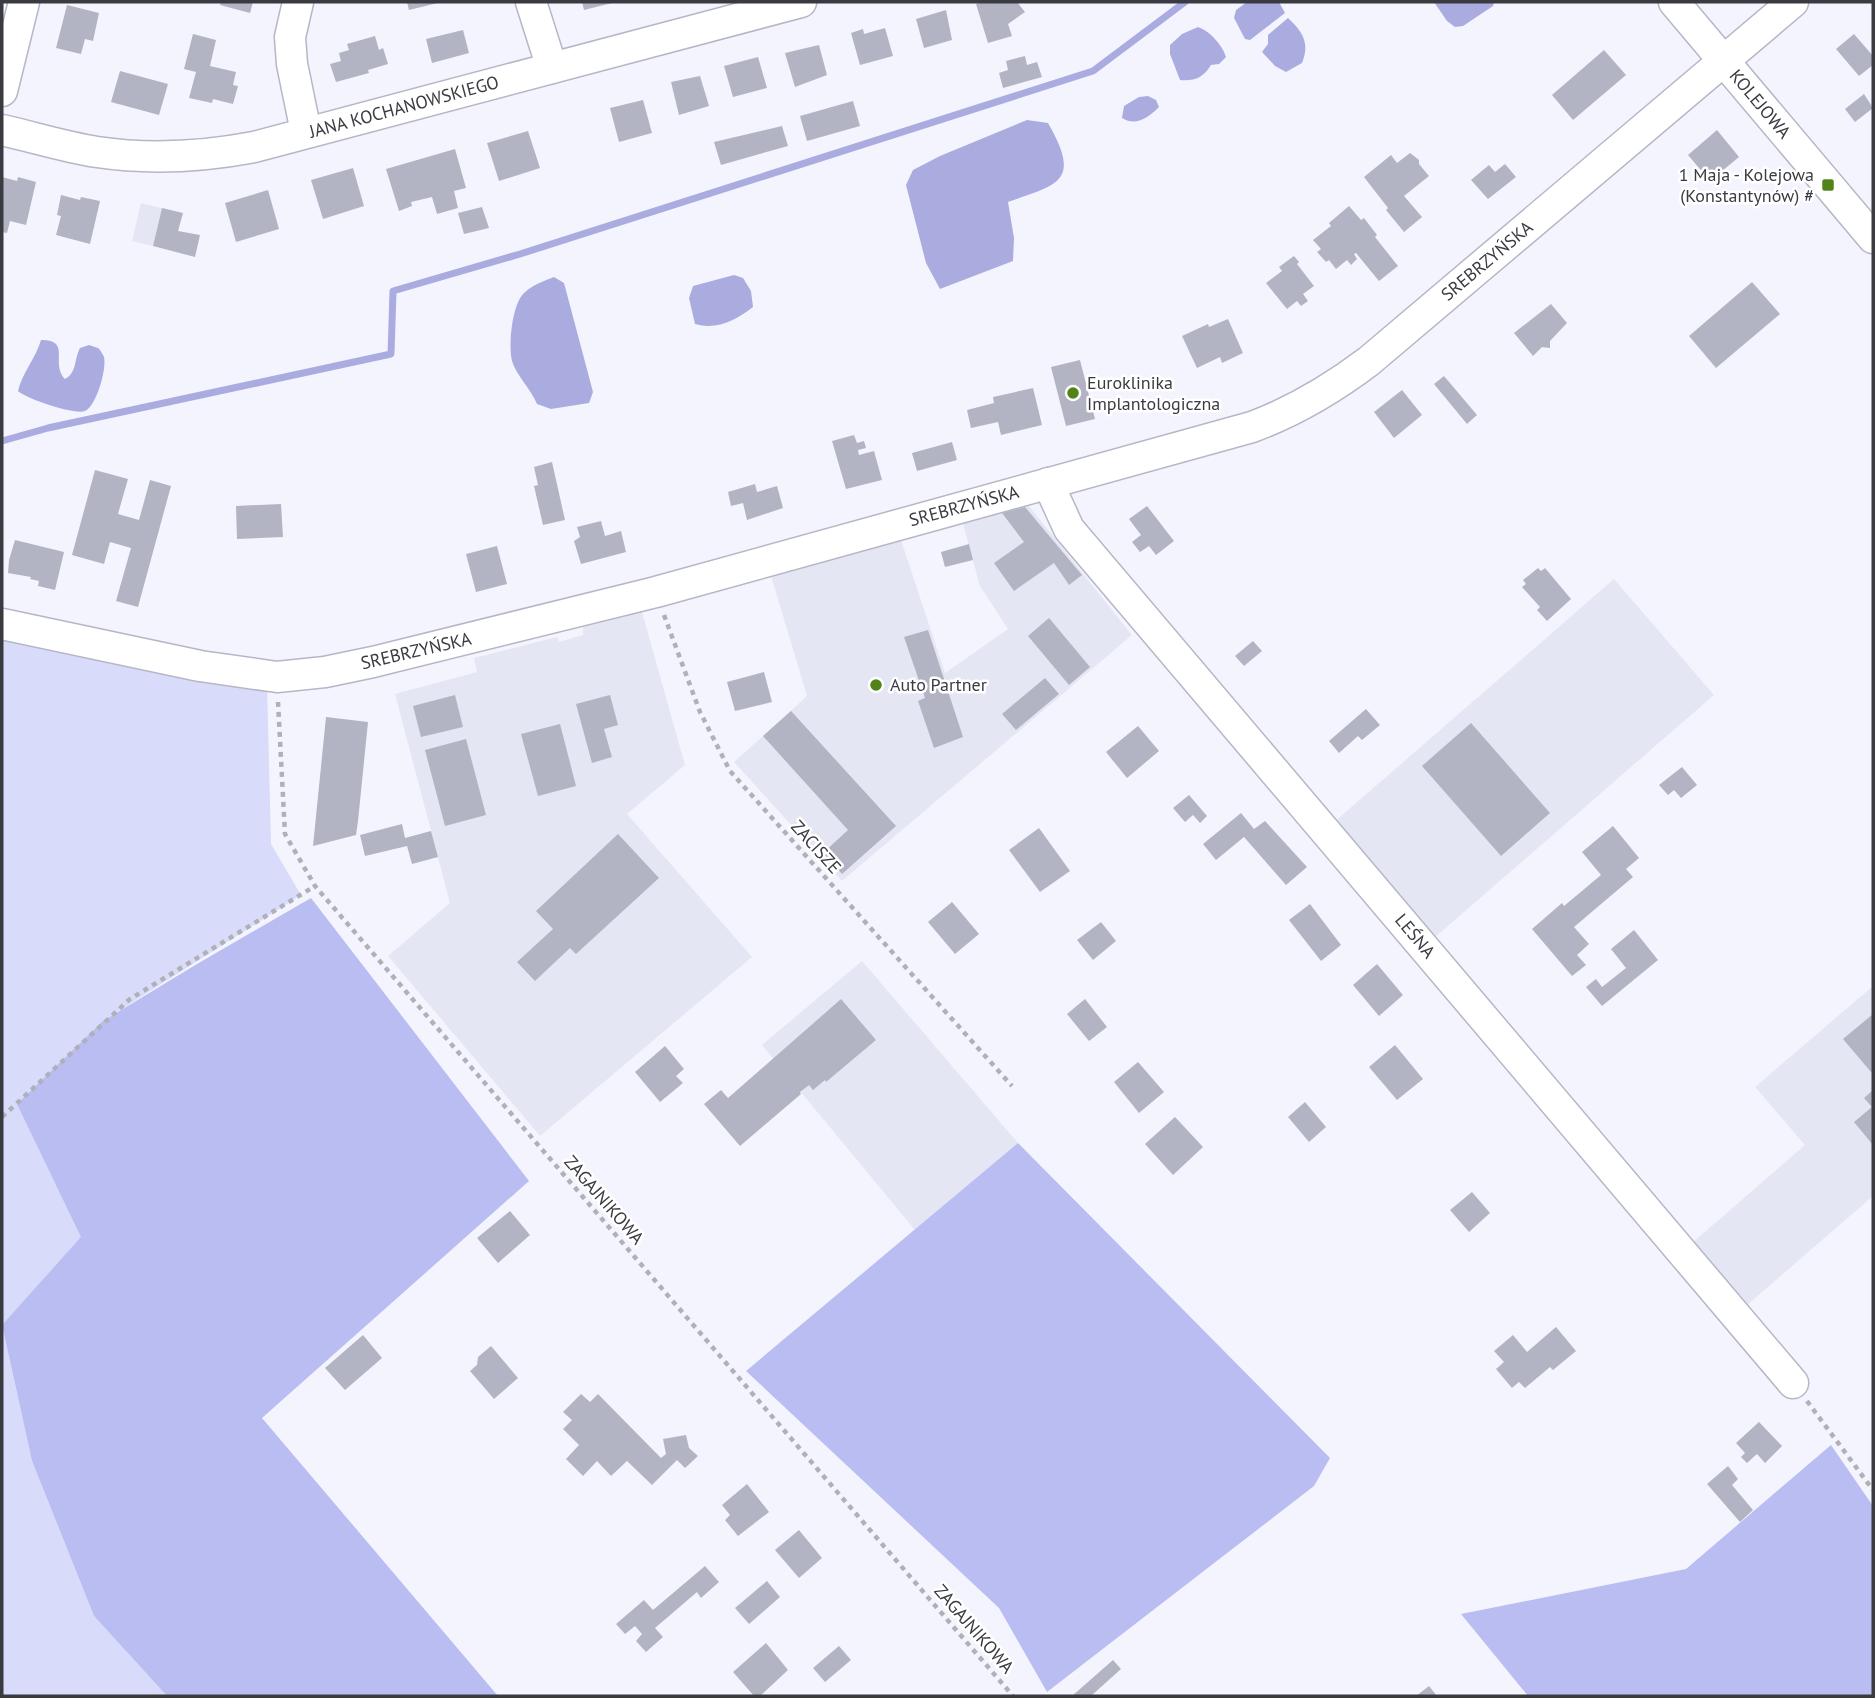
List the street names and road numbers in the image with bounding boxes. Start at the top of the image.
street label: KOLEJOWA [1725,64,1796,143]
street label: JANA KOCHANOWSKIEGO [306,70,501,143]
street label: SREBRZYŃSKA [1436,215,1538,306]
street label: SREBRZYŃSKA [906,480,1022,531]
street label: SREBRZYŃSKA [358,627,474,674]
street label: ZACISZE [786,815,846,878]
street label: LEŚNA [1390,909,1441,963]
street label: ZAGAJNIKOWA [559,1150,650,1249]
street label: ZAGAJNIKOWA [929,1579,1020,1678]

